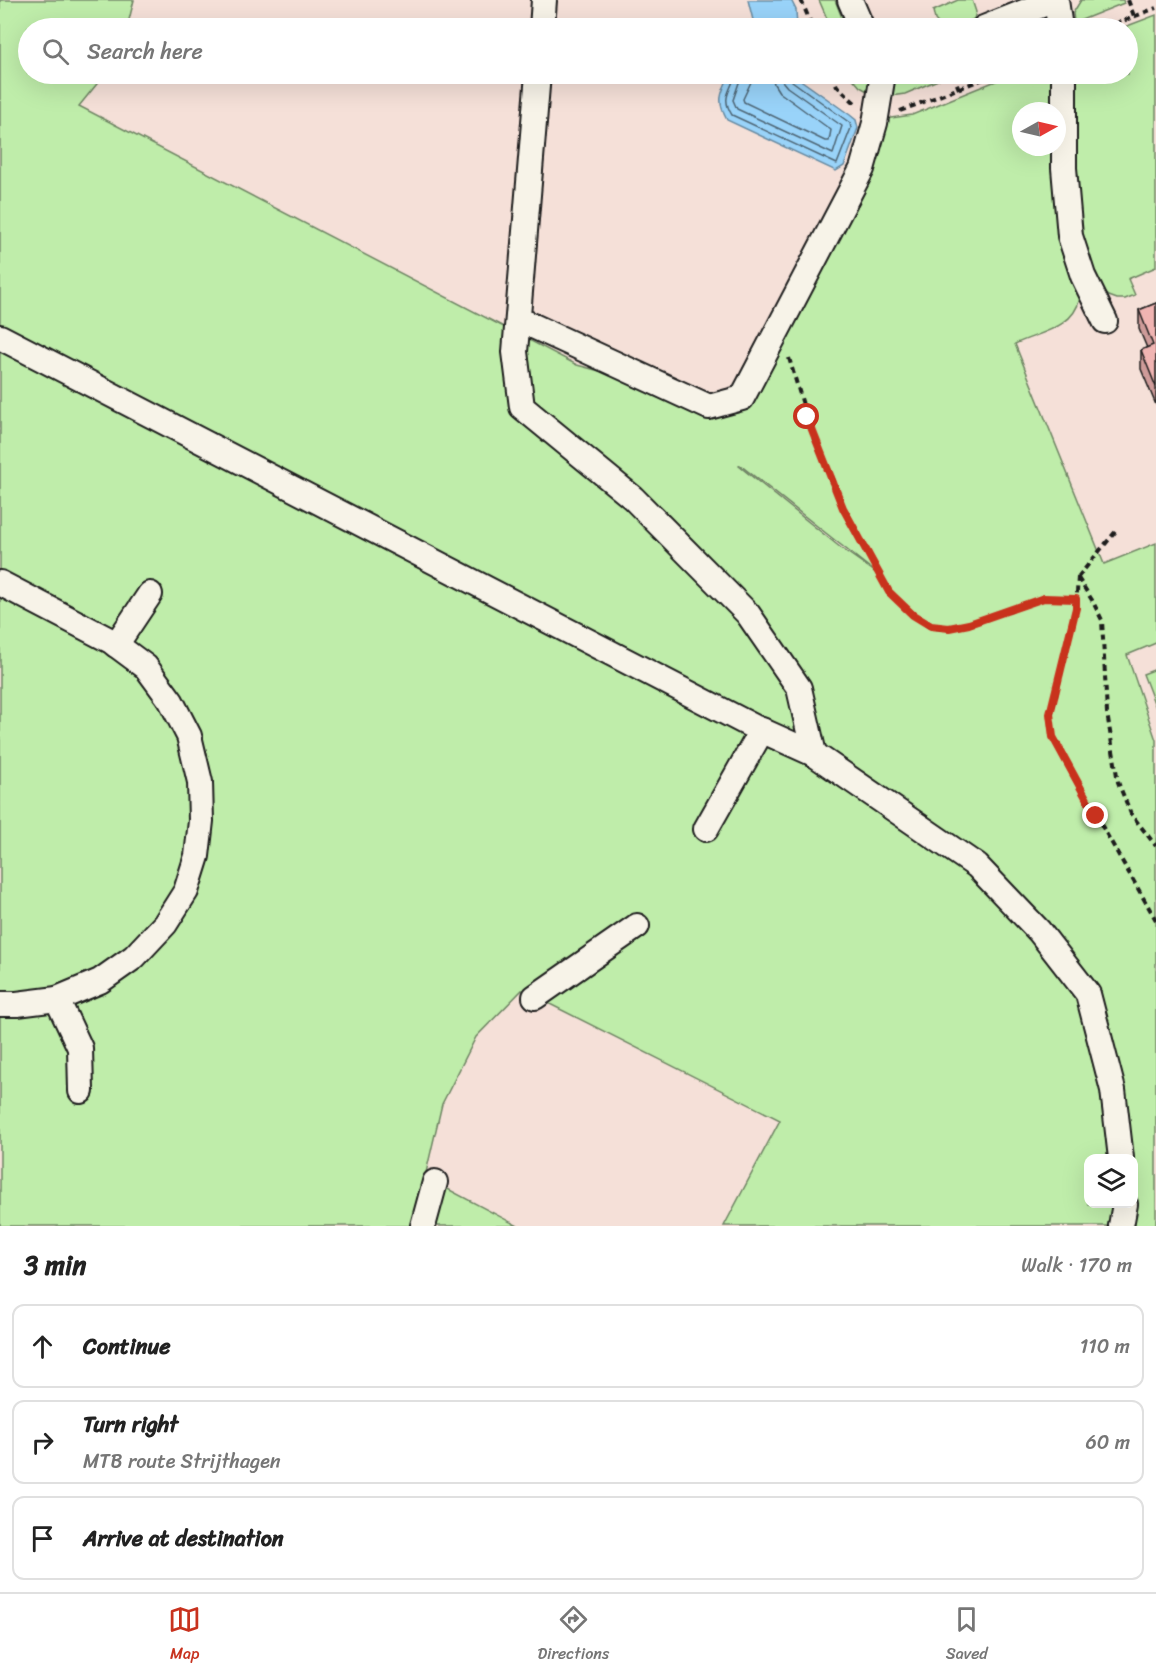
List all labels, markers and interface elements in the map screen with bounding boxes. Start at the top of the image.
search box [18,18,1138,84]
text: Search here [87,32,203,71]
icon: search [39,35,72,68]
north arrow [1012,102,1066,156]
route start [793,403,819,429]
route end [1082,802,1108,828]
map controls [1084,1154,1138,1208]
button: layers [1084,1154,1138,1208]
text: 3 min [24,1242,86,1288]
text: Walk · 170 m [1021,1248,1132,1283]
text: Continue [83,1327,171,1366]
text: 110 m [1080,1329,1130,1364]
icon: ahead [26,1330,59,1363]
text: Turn right [83,1405,178,1444]
text: 60 m [1085,1425,1130,1460]
icon: right [26,1426,59,1459]
text: MTB route Strijthagen [83,1444,281,1479]
text: Arrive at destination [83,1519,284,1558]
icon: arrive [26,1522,59,1555]
tab: Map [168,1603,201,1668]
tab: Directions [538,1603,609,1668]
tab: Saved [946,1603,988,1668]

